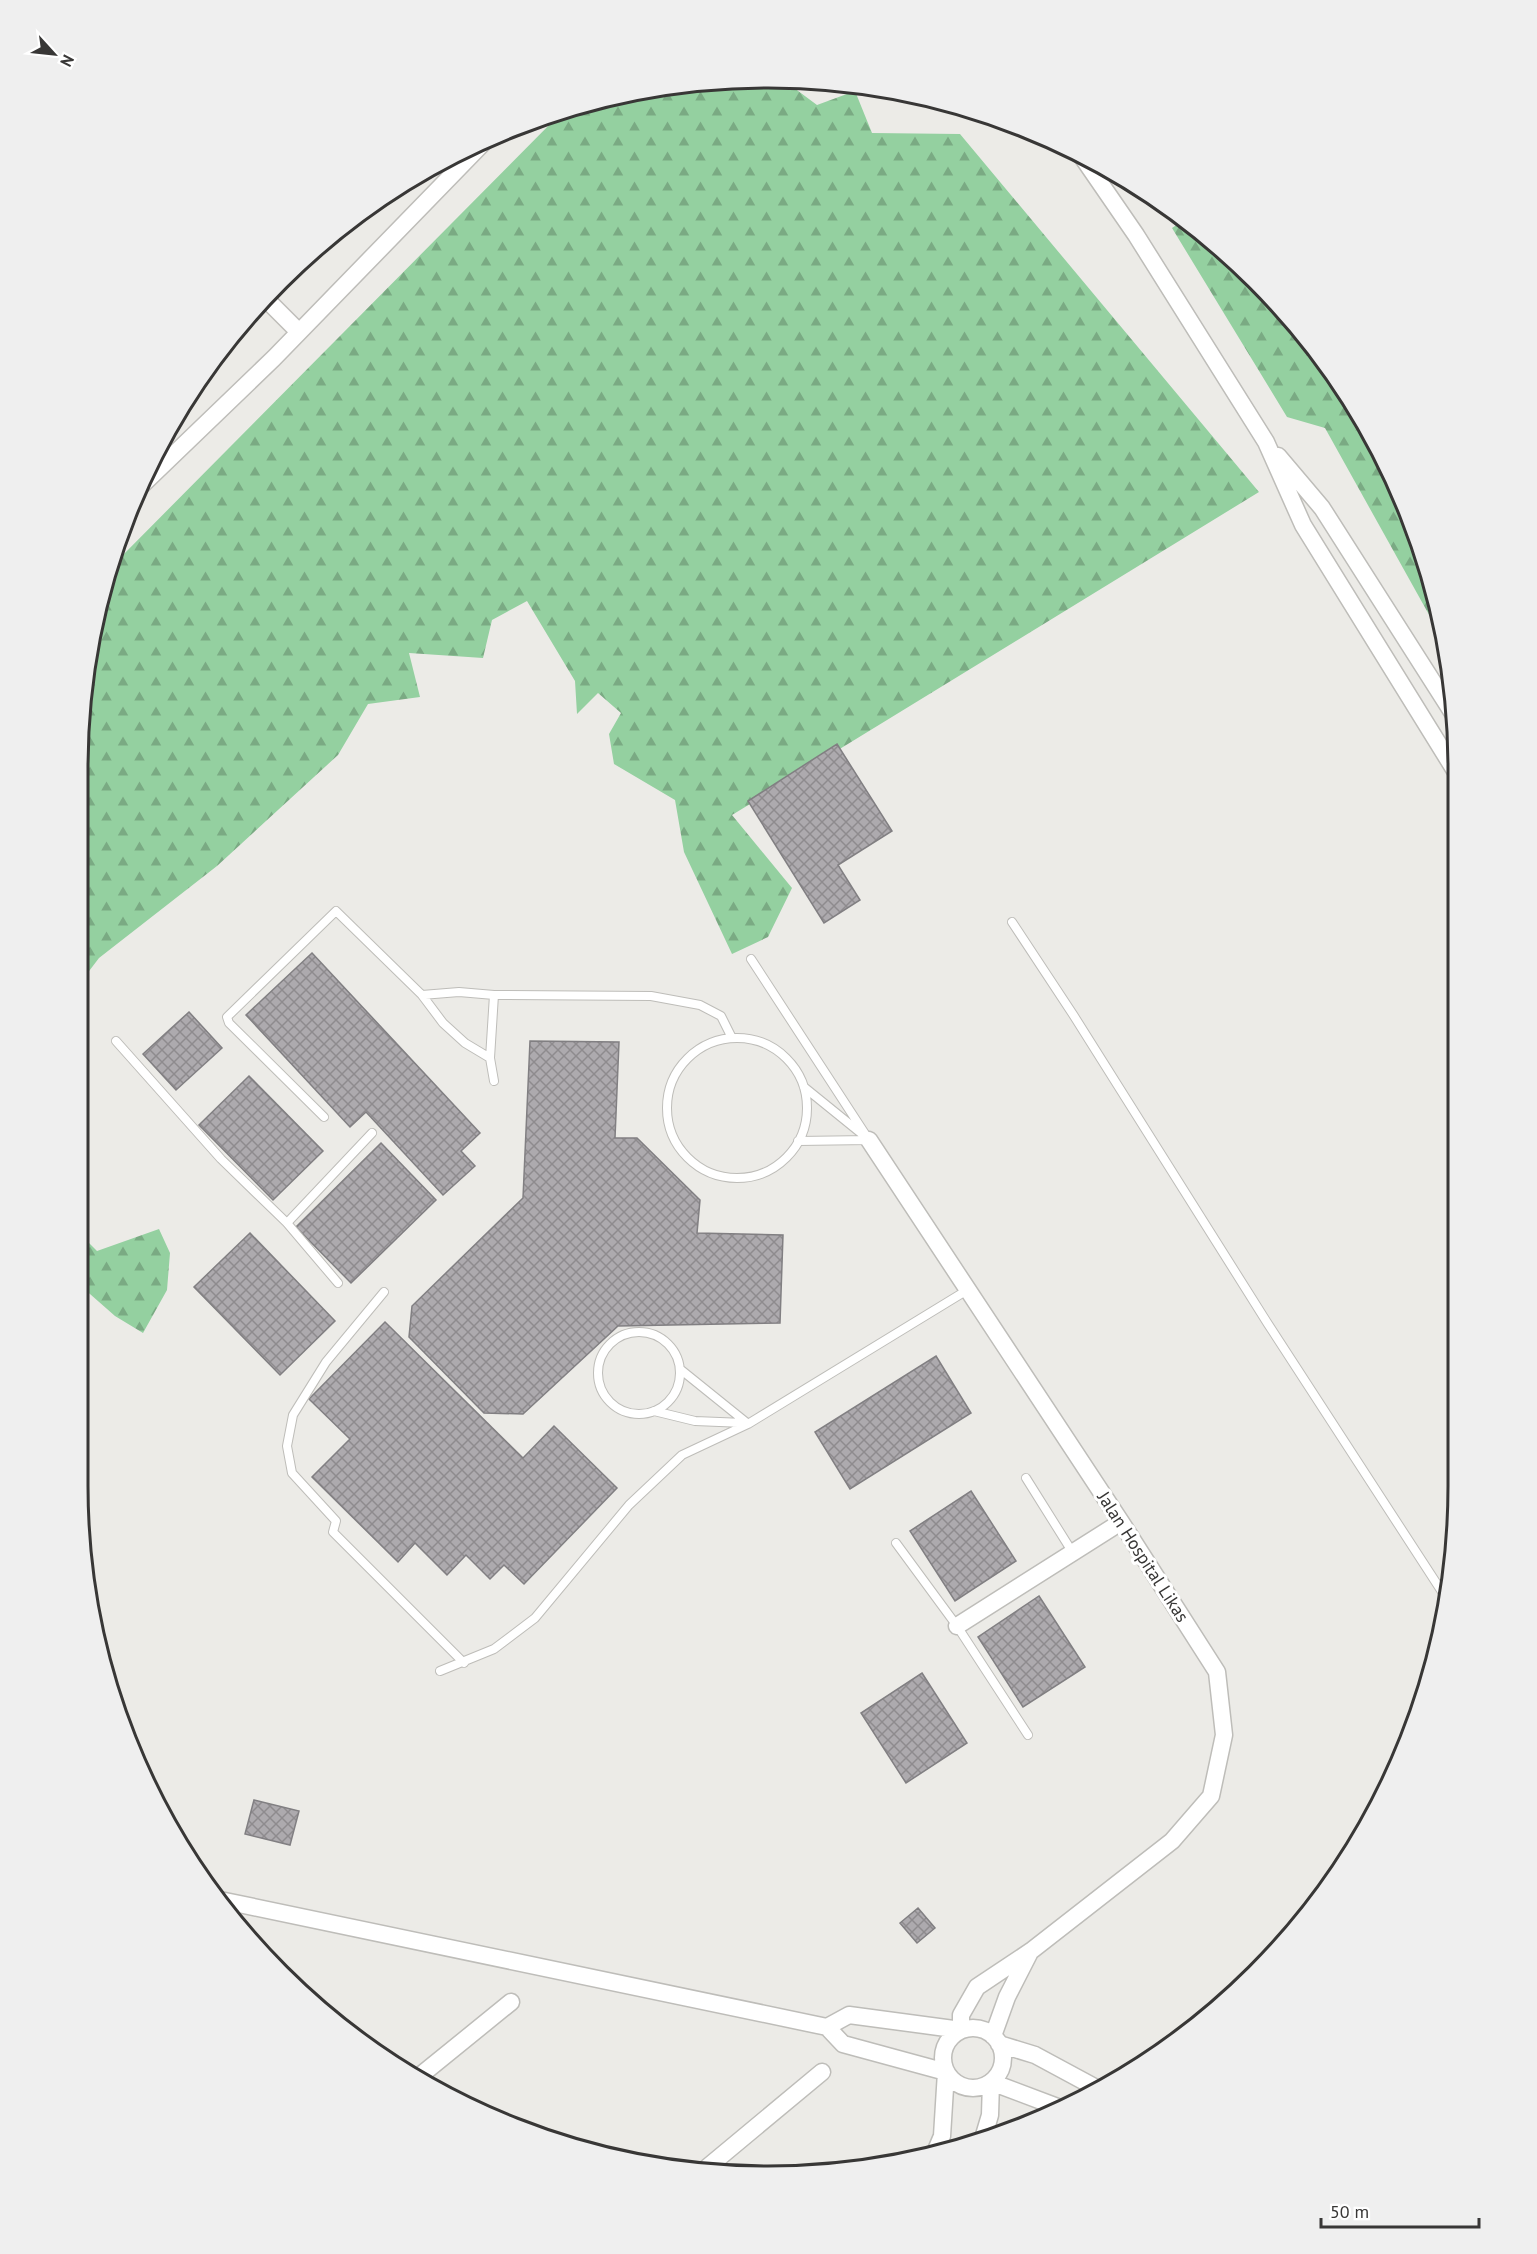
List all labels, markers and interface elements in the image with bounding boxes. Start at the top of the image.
north arrow [24,24,84,84]
text: N [56,52,79,70]
street label: Jalan Hospital Likas [1092,1486,1194,1626]
scale bar [1321,2191,1478,2229]
text: 50 m [1330,2200,1369,2223]

